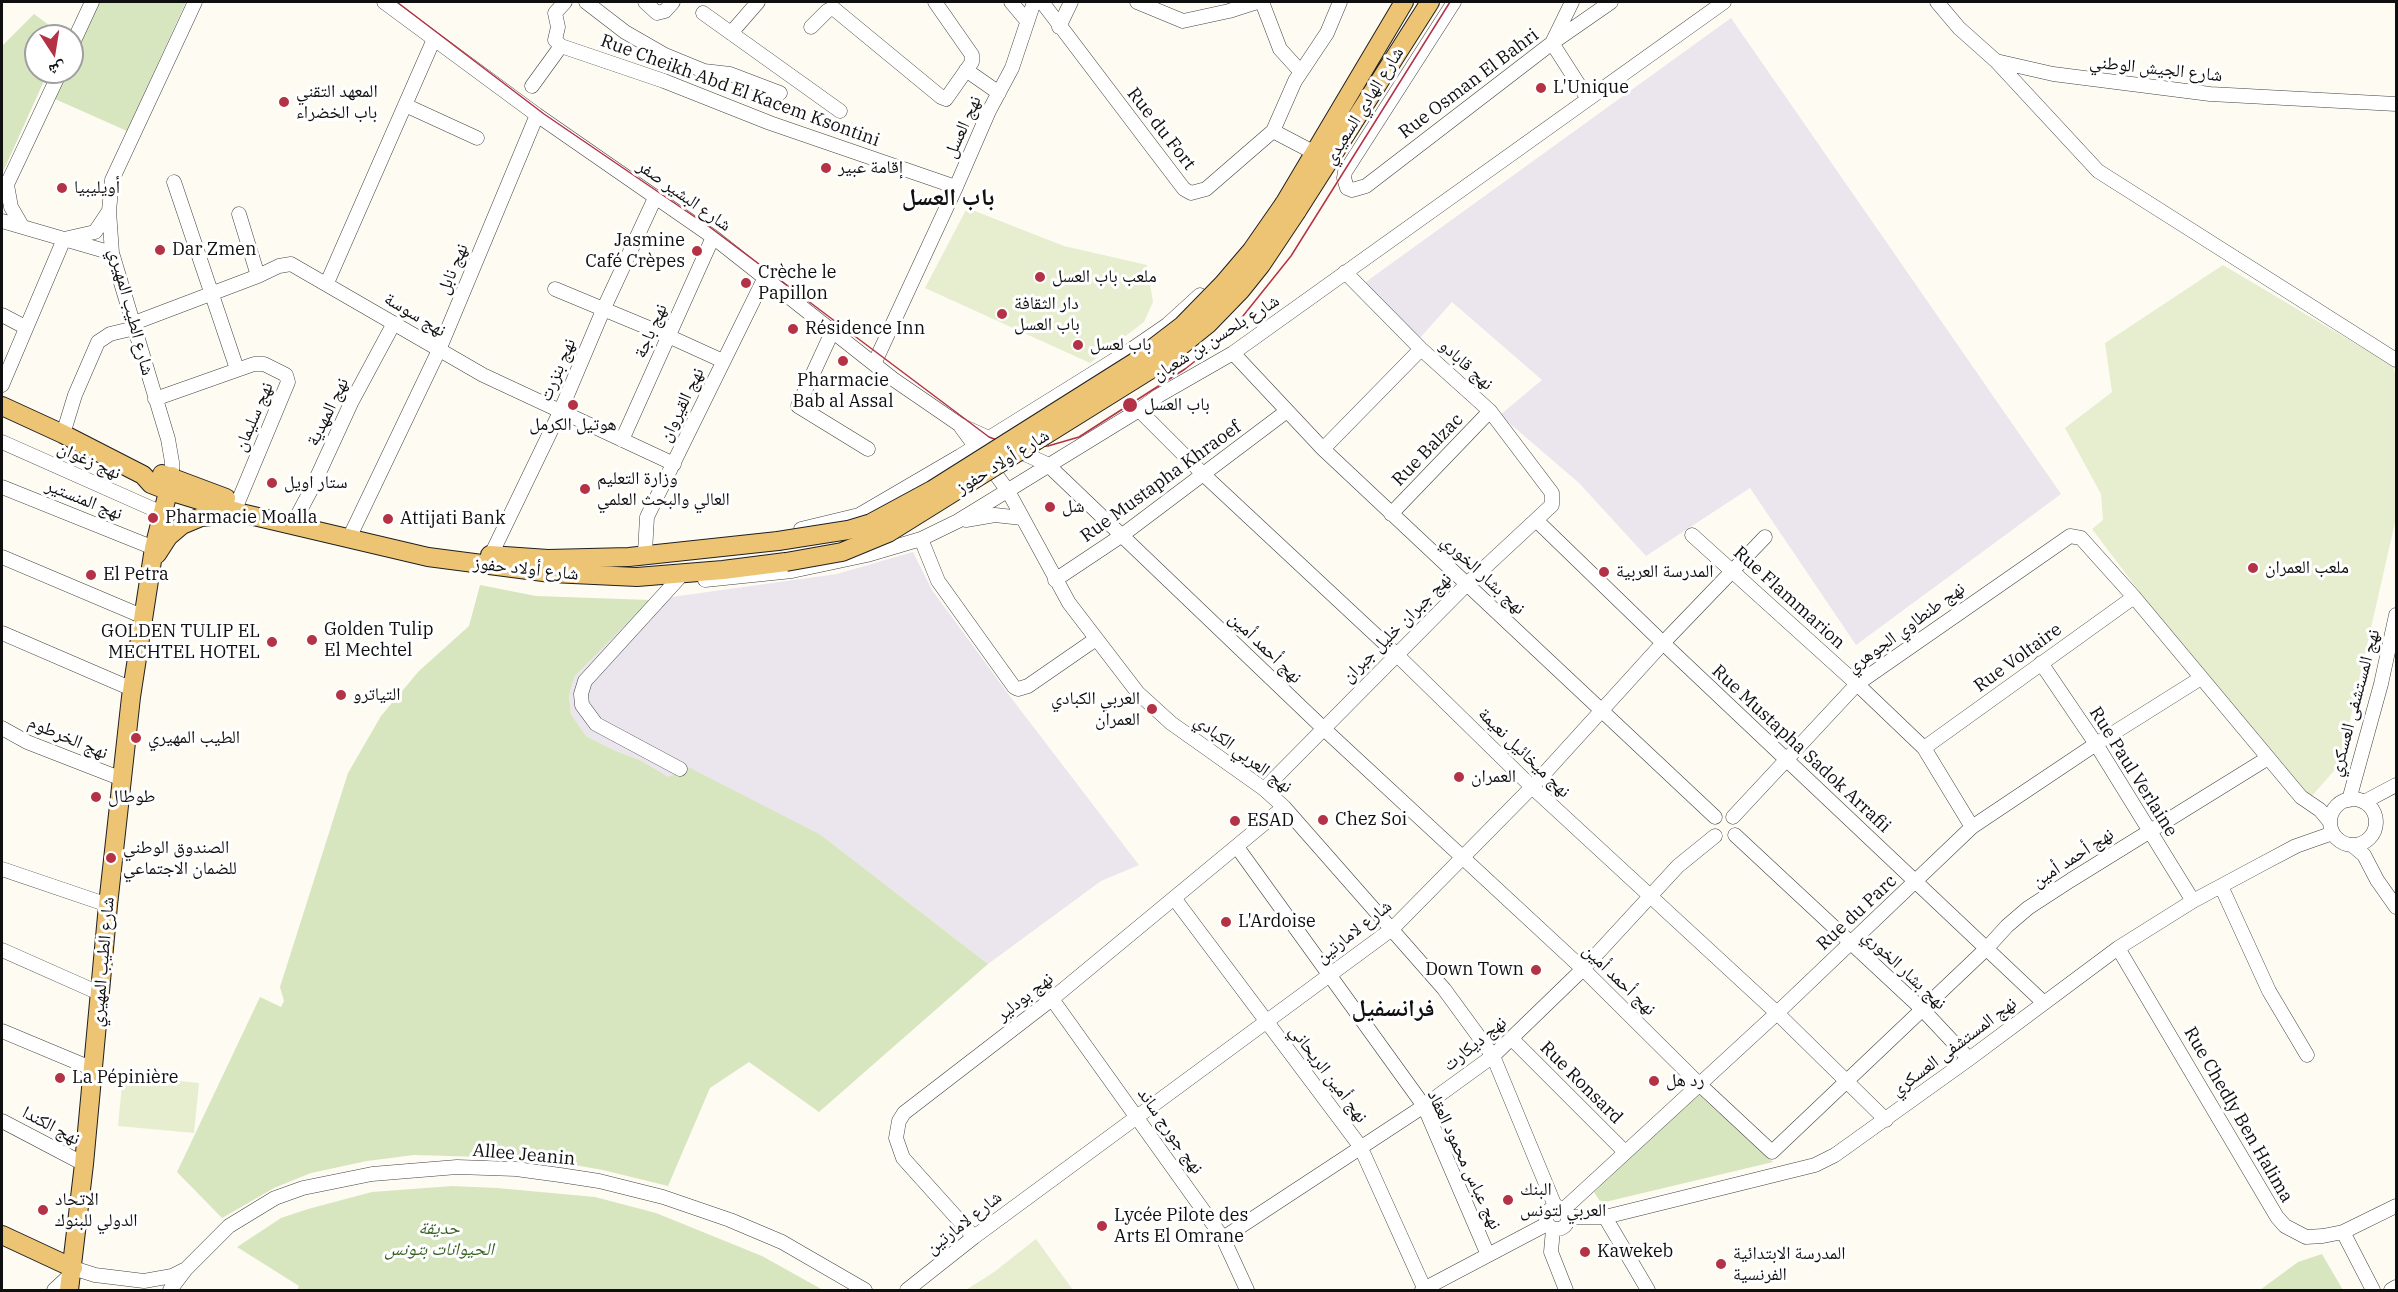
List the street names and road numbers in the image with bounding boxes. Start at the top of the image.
street label: Rue Osman El Bahri [1395,24,1543,144]
street label: Rue Cheikh Abd El Kacem Ksontini [598,30,882,152]
street label: شارع الهادي السعيدي [1319,43,1409,169]
street label: شارع الجيش الوطني [2089,51,2223,87]
street label: Rue du Fort [1122,84,1200,174]
street label: نهج العسل [940,92,986,162]
street label: شارع البشير صفر [633,156,735,236]
street label: نهج نابل [433,240,473,298]
street label: شارع الطيب المهيري [104,246,158,378]
street label: نهج سوسة [380,288,450,342]
street label: شارع بلحسن بن شعبان [1149,290,1283,386]
street label: نهج باجة [630,301,672,361]
street label: نهج بنزرت [535,335,581,405]
street label: نهج قابادو [1434,335,1498,395]
street label: نهج القيروان [655,364,709,446]
street label: نهج المهدية [302,374,354,450]
street label: نهج سليمان [230,379,278,455]
street label: Rue Balzac [1388,409,1468,491]
street label: Rue Mustapha Khraoef [1077,417,1245,547]
street label: شارع أولاد حفوز [952,425,1054,499]
street label: نهج زغوان [54,437,124,485]
street label: نهج المنستير [42,475,126,525]
street label: نهج بشار الخوري [1436,531,1530,619]
street label: Rue Flammarion [1729,542,1849,654]
street label: شارع أولاد حفوز [472,553,580,585]
street label: نهج جبران خليل جبران [1337,568,1457,688]
street label: نهج طنطاوي الجوهري [1843,578,1969,678]
street label: نهج أحمد أمين [1224,608,1306,688]
street label: Rue Voltaire [1970,619,2066,697]
street label: نهج المستشفى العسكري [2325,627,2385,779]
street label: Rue Mustapha Sadok Arrafii [1707,661,1895,837]
street label: Rue Paul Verlaine [2084,703,2182,841]
street label: نهج ميخائيل نعيمة [1473,704,1575,802]
street label: نهج العربي الكبادي [1190,710,1296,798]
street label: نهج الخرطوم [25,712,111,764]
street label: نهج أحمد أمين [2028,824,2118,892]
street label: Rue du Parc [1813,871,1901,955]
street label: شارع الطيب المهيري [87,896,119,1028]
street label: شارع لامارتين [1312,896,1396,968]
street label: نهج بشار الخوري [1857,926,1951,1014]
street label: نهج أحمد أمين [1578,940,1660,1020]
street label: نهج بودلير [992,968,1058,1026]
street label: نهج المستشفى العسكري [1887,993,2021,1101]
street label: نهج ديكارت [1439,1012,1511,1076]
street label: نهج أمين الريحاني [1284,1021,1372,1127]
street label: Rue Chedly Ben Halima [2179,1023,2297,1207]
street label: Rue Ronsard [1535,1037,1627,1129]
street label: نهج جورج ساند [1132,1084,1208,1178]
street label: نهج عباس محمود العقاد [1422,1087,1506,1233]
street label: نهج الكندا [18,1102,84,1150]
street label: Allee Jeanin [472,1140,576,1170]
street label: شارع لامارتين [922,1187,1006,1259]

